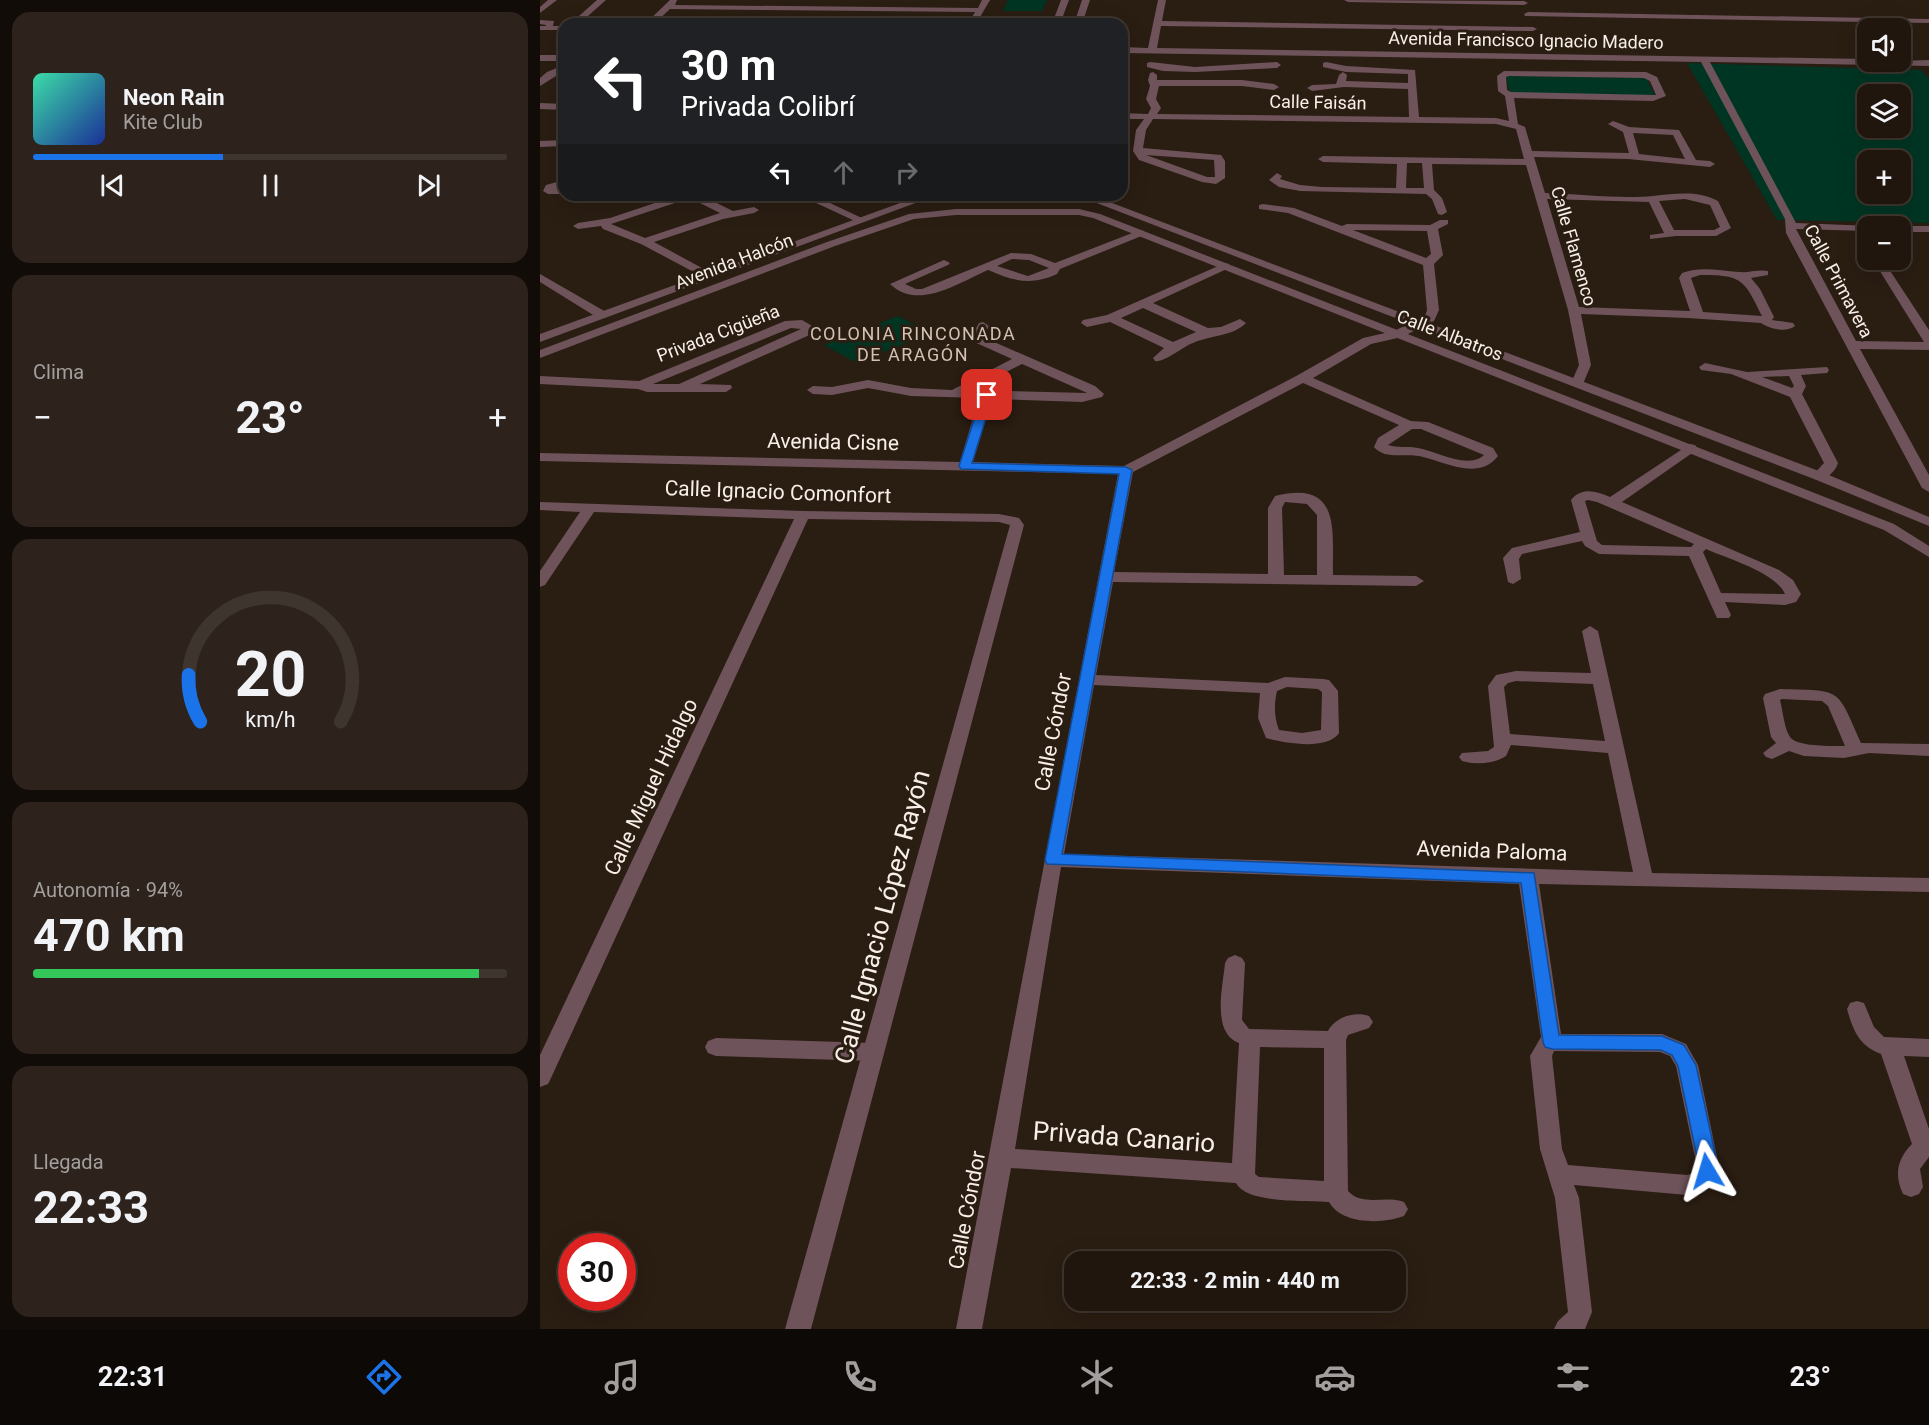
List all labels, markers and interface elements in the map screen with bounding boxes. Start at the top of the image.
map controls [1857,18,1911,270]
button: sound [1857,18,1911,72]
street label: Avenida Francisco Ignacio Madero [1388,27,1664,53]
text: 30 m [681,41,776,90]
icon: left [582,42,660,120]
button: layers [1857,84,1911,138]
text: Neon Rain [123,85,225,110]
text: Privada Colibrí [681,91,855,123]
street label: Calle Faisán [1269,91,1367,113]
text: Kite Club [123,110,203,134]
button: + [1857,150,1911,204]
icon: left [764,156,797,189]
icon: ahead [827,156,860,189]
icon: right [890,156,923,189]
icon: previous [96,169,129,202]
icon: pause [254,169,287,202]
icon: next [412,169,445,202]
street label: Calle Flamenco [1547,184,1601,308]
button: − [1857,216,1911,270]
street label: Calle Primavera [1800,221,1878,341]
street label: Avenida Halcón [672,229,796,293]
street label: Privada Cigüeña [654,300,782,366]
street label: Calle Albatros [1394,305,1506,365]
district label: COLONIA RINCONADA DE ARAGÓN [810,323,1016,365]
text: Clima [33,360,84,384]
pin [961,369,1012,420]
icon: arrive [970,378,1003,411]
text: 23° [235,391,305,444]
text: − [33,398,52,437]
text: + [488,398,507,437]
street label: Avenida Cisne [767,429,899,455]
street label: Calle Ignacio Comonfort [664,476,892,508]
text: 20 [234,638,306,711]
street label: Calle Cóndor [1030,671,1076,793]
street label: Calle Miguel Hidalgo [600,695,702,879]
text: km/h [245,707,295,732]
street label: Calle Ignacio López Rayón [828,767,936,1067]
street label: Avenida Paloma [1416,836,1568,866]
text: Autonomía · 94% [33,878,183,902]
text: 470 km [33,909,185,962]
street label: Privada Canario [1032,1116,1216,1158]
position arrow [1675,1139,1739,1203]
street label: Calle Cóndor [944,1149,990,1271]
text: Llegada [33,1150,104,1174]
text: 22:33 [33,1181,149,1234]
speed limit sign: 30 [558,1233,636,1311]
text: 22:33 · 2 min · 440 m [1130,1268,1340,1293]
icon: directions [363,1356,405,1398]
icon: music [601,1356,643,1398]
icon: phone [839,1356,881,1398]
icon: climate [1076,1356,1118,1398]
icon: car [1314,1356,1356,1398]
icon: filters [1552,1356,1594,1398]
text: 22:31 [98,1361,167,1393]
text: 23° [1790,1361,1831,1393]

